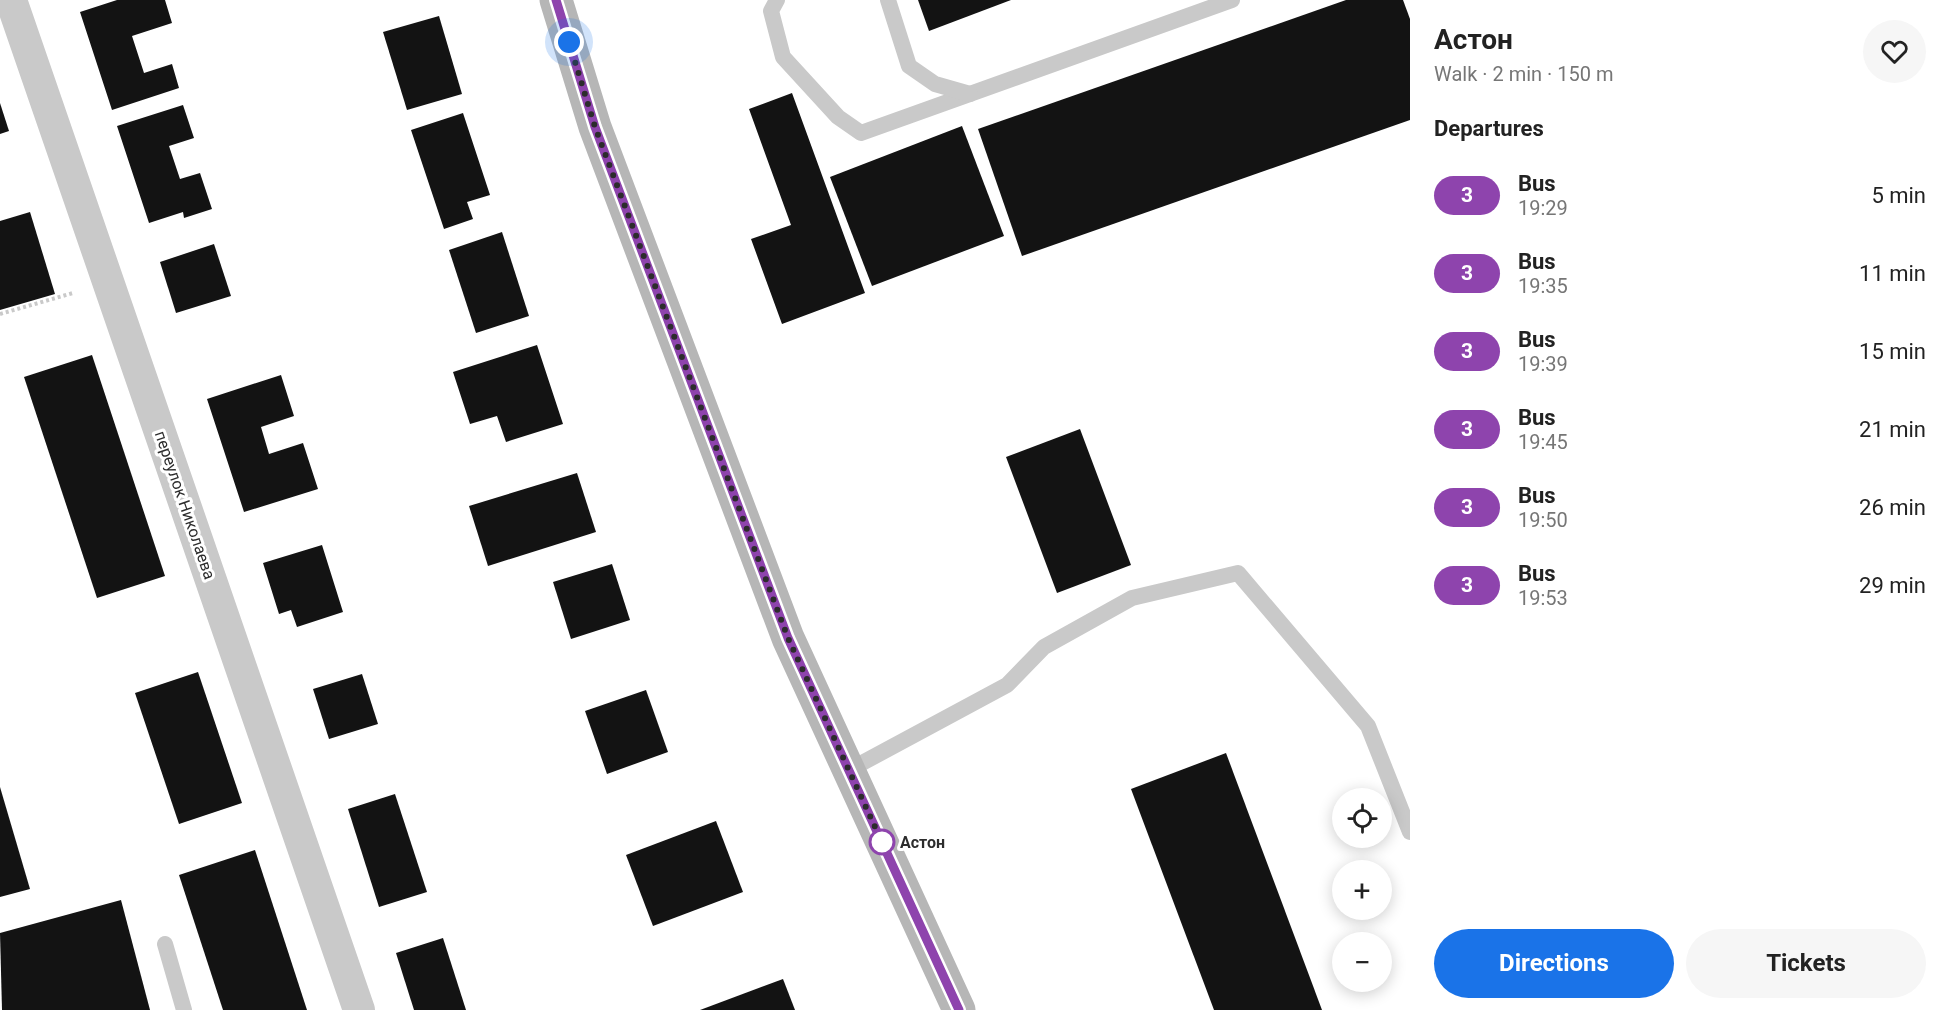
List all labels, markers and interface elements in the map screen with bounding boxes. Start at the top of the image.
button: heart [1863,20,1926,83]
text: Астон [1434,23,1513,56]
your location [554,27,584,57]
text: Walk · 2 min · 150 m [1434,62,1613,86]
text: Departures [1434,116,1544,141]
text: Bus [1518,171,1556,196]
text: 3 [1461,183,1473,207]
text: 5 min [1871,183,1926,208]
text: 19:29 [1518,196,1568,220]
text: Bus [1518,249,1556,274]
text: 3 [1461,261,1473,285]
text: 11 min [1859,261,1926,286]
text: 19:35 [1518,274,1568,298]
text: Bus [1518,327,1556,352]
text: 3 [1461,339,1473,363]
text: 15 min [1859,339,1926,364]
text: 19:39 [1518,352,1568,376]
text: Bus [1518,405,1556,430]
text: 3 [1461,417,1473,441]
text: 21 min [1859,417,1926,442]
street label: переулок Николаева [151,428,219,582]
text: 19:45 [1518,430,1568,454]
text: Bus [1518,483,1556,508]
text: 3 [1461,495,1473,519]
text: 26 min [1859,495,1926,520]
text: 19:50 [1518,508,1568,532]
text: Bus [1518,561,1556,586]
text: 3 [1461,573,1473,597]
text: 29 min [1859,573,1926,598]
text: 19:53 [1518,586,1568,610]
map controls [1332,788,1392,992]
button: locate [1332,788,1392,848]
marker: Астон [869,829,895,855]
place label: Астон [900,833,945,852]
button: + [1332,860,1392,920]
button: Directions [1434,929,1674,998]
button: Tickets [1686,929,1926,998]
button: − [1332,932,1392,992]

